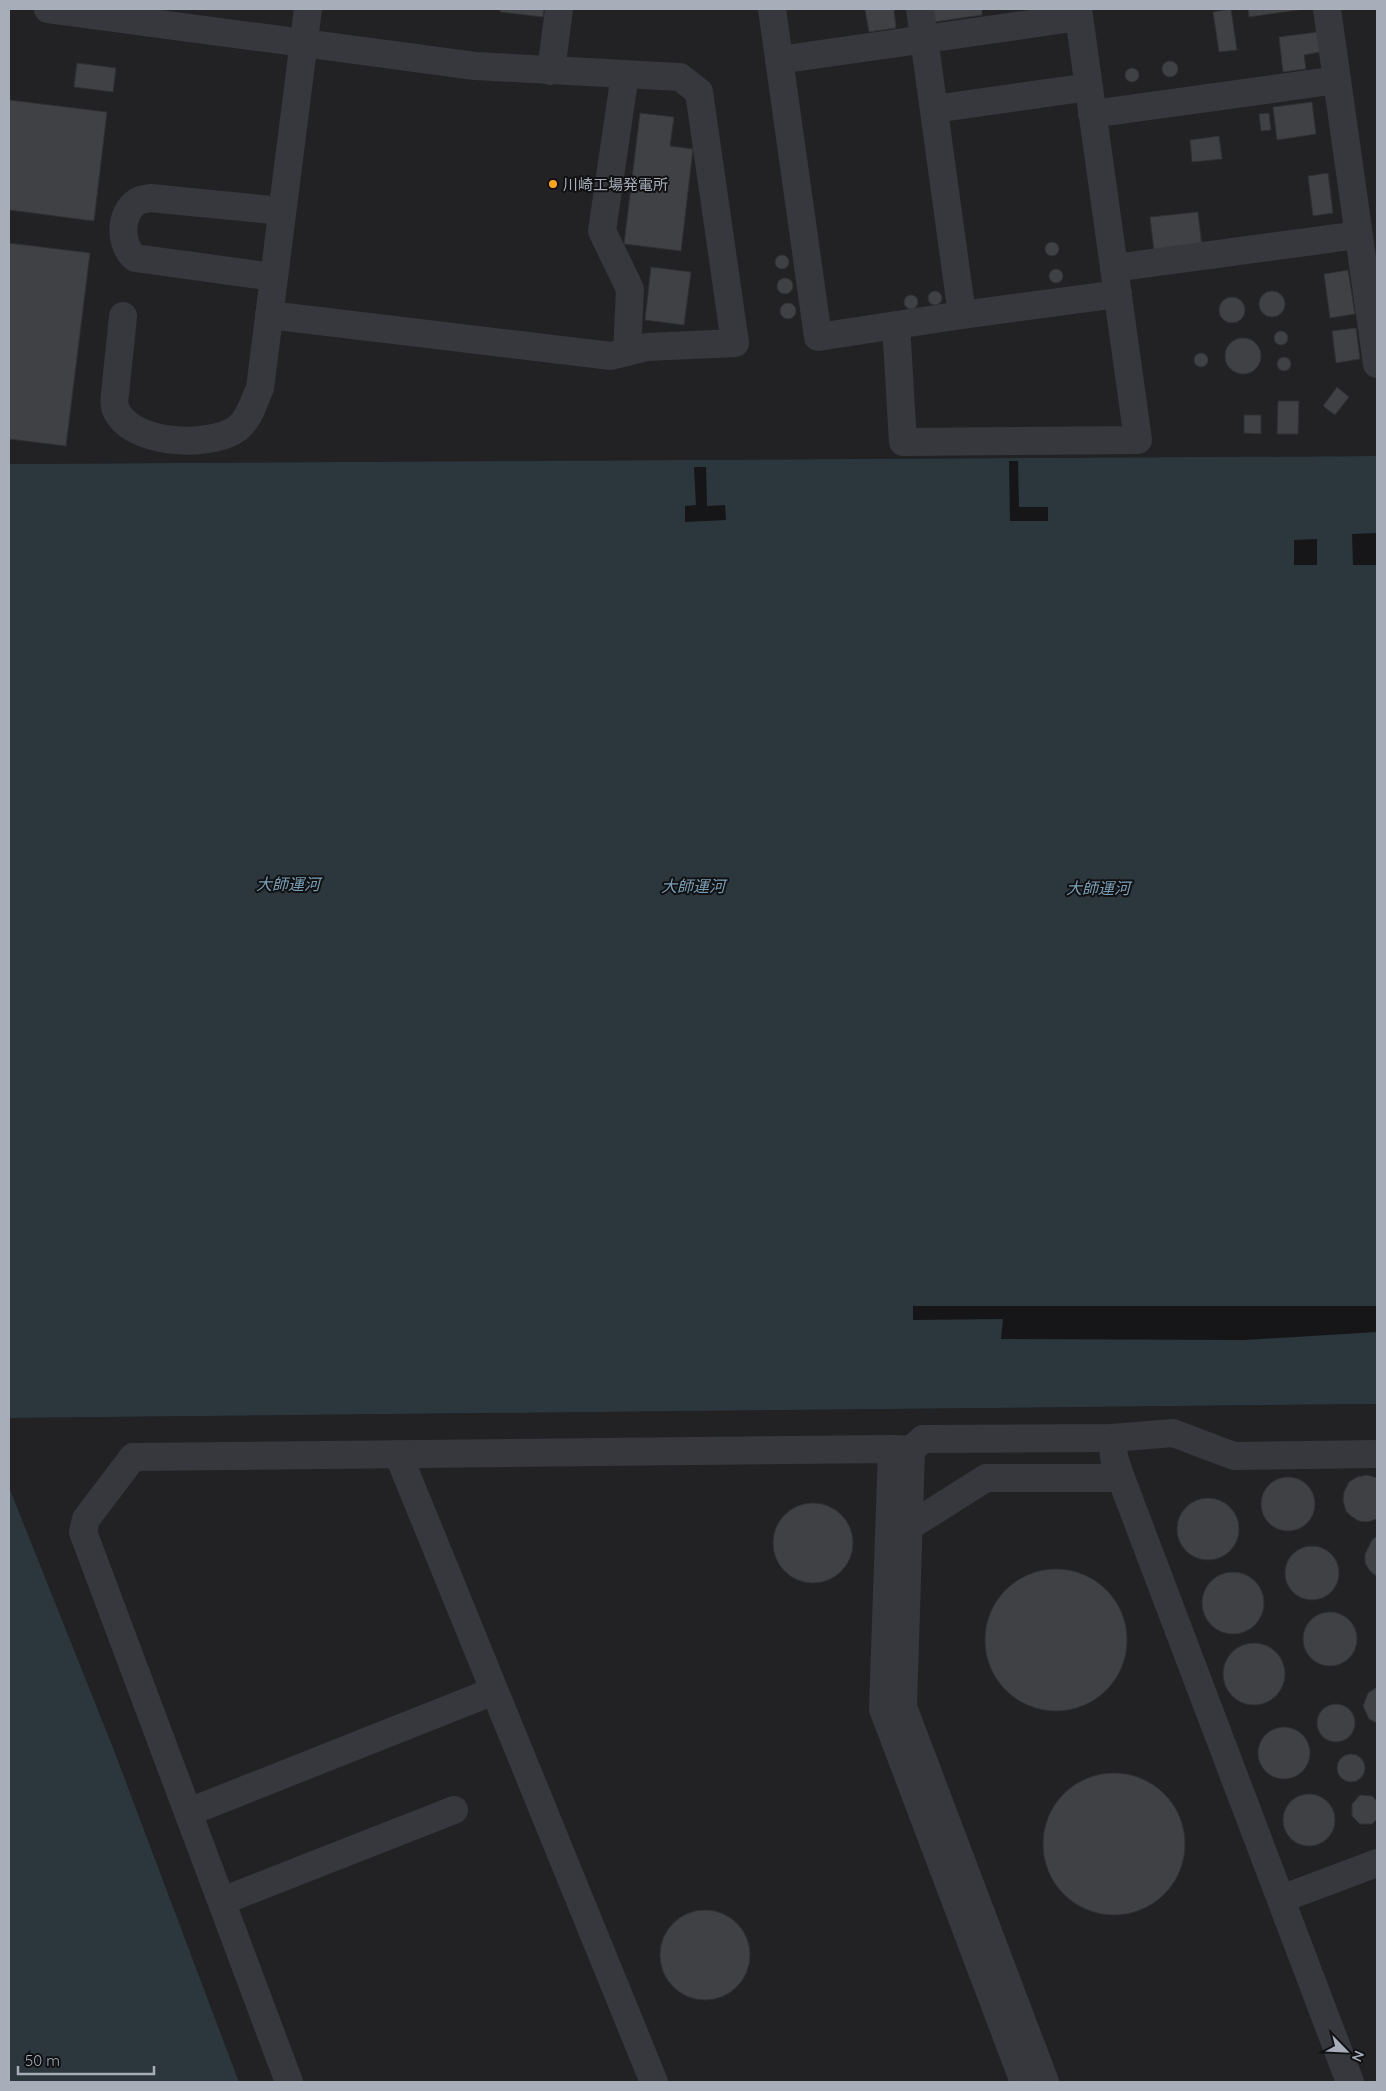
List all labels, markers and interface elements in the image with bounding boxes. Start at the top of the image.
place label: 川崎工場発電所 [563,175,668,194]
marker: 川崎工場発電所 [547,178,559,190]
water label: 大師運河 [256,874,323,894]
water label: 大師運河 [661,876,728,896]
water label: 大師運河 [1066,878,1133,898]
north arrow [1321,2026,1371,2076]
scale bar [18,2044,154,2076]
text: N [1348,2048,1368,2065]
text: 50 m [25,2051,60,2070]

